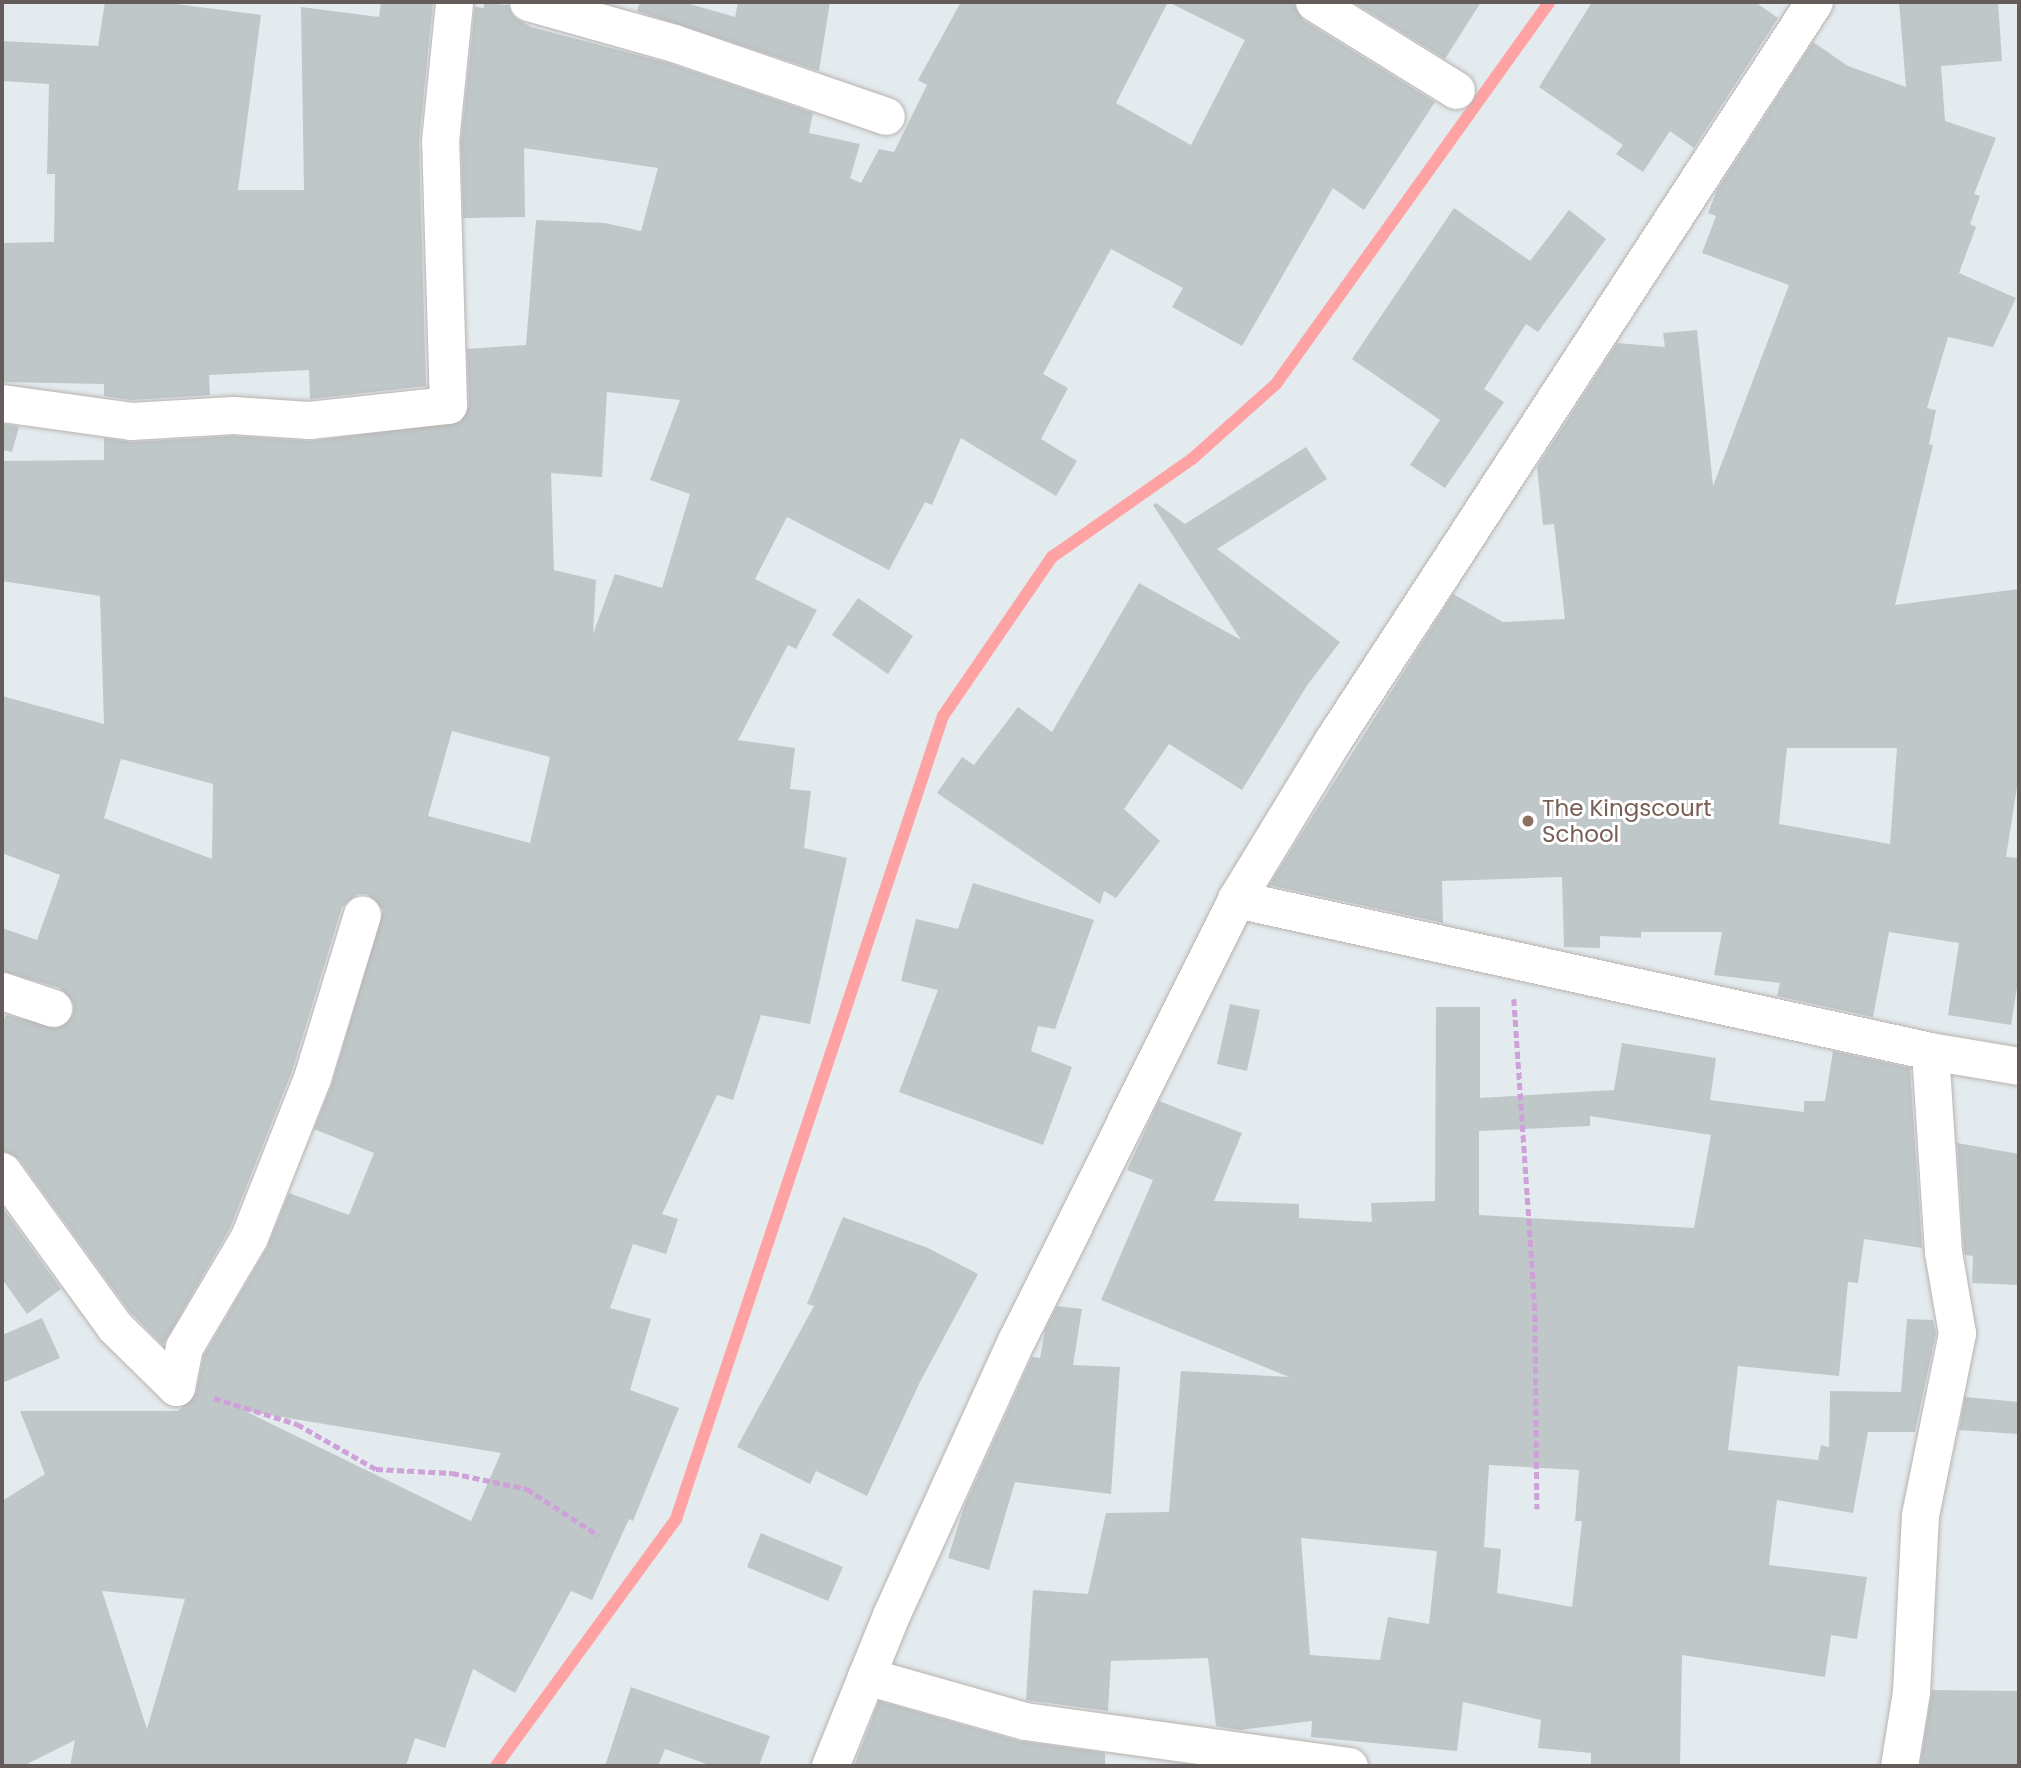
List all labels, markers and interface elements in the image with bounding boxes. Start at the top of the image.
place label: The Kingscourt School [1542,794,1712,848]
marker: The Kingscourt School [1520,813,1536,829]

